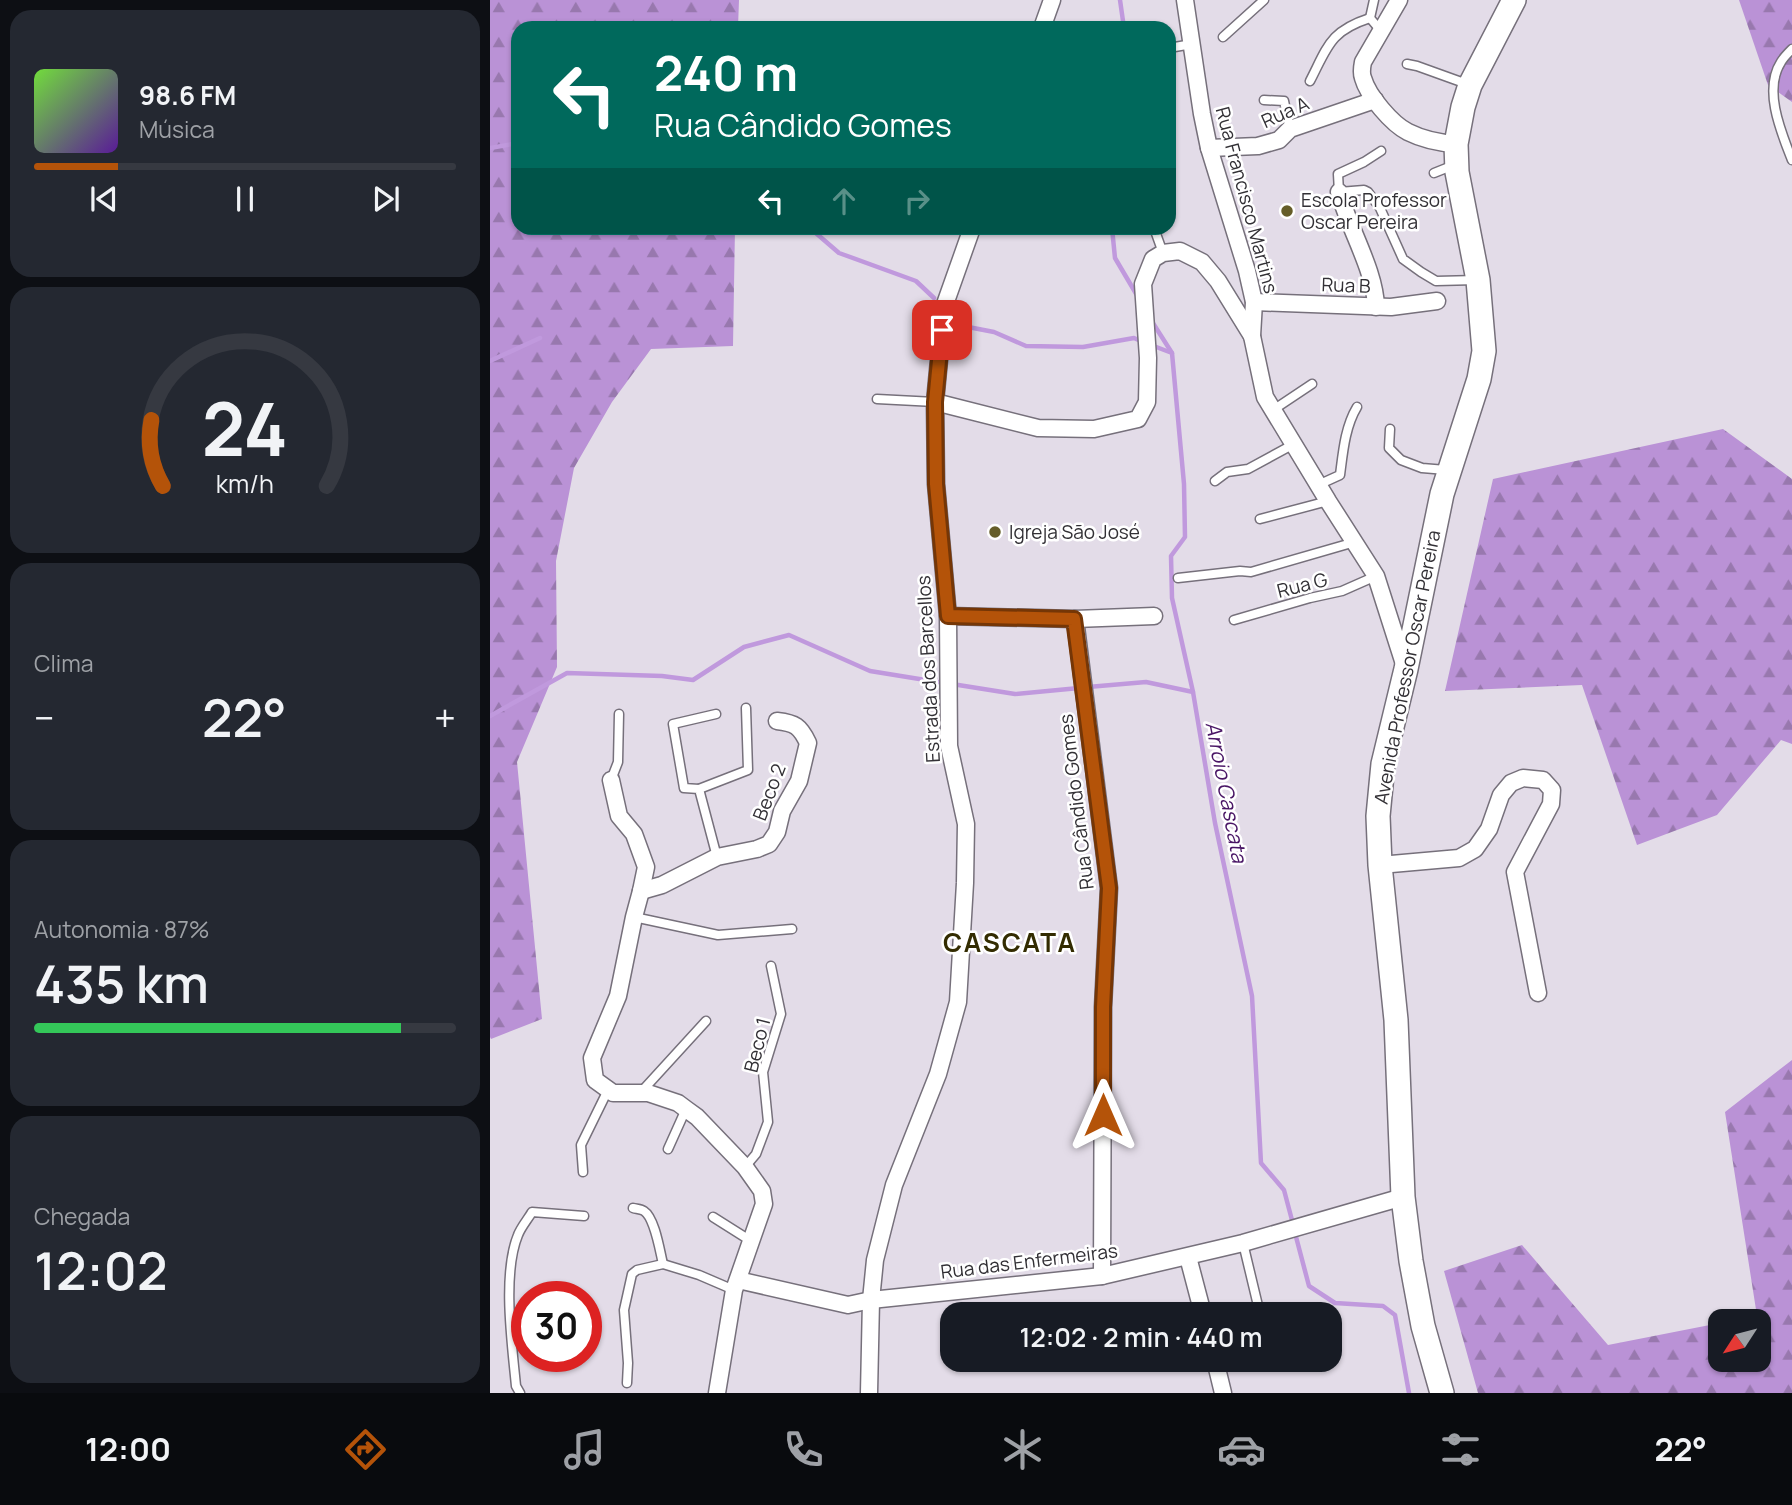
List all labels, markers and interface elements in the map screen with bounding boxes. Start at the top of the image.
text: 240 m [654,39,798,106]
icon: left [539,49,630,140]
text: 98.6 FM [139,77,236,113]
street label: Rua A [1257,90,1313,134]
text: Rua Cândido Gomes [654,103,952,147]
street label: Rua Francisco Martins [1210,104,1284,296]
text: Música [139,113,215,145]
icon: previous [85,180,123,218]
icon: pause [226,180,264,218]
icon: next [367,180,405,218]
icon: left [752,182,790,220]
icon: ahead [825,182,863,220]
icon: right [898,182,936,220]
place label: Escola Professor Oscar Pereira [1301,187,1447,235]
marker: Escola Professor Oscar Pereira [1279,203,1295,219]
street label: Rua B [1321,271,1371,299]
pin [912,300,972,360]
icon: arrive [923,311,961,349]
text: 24 [202,378,288,478]
text: km/h [216,466,274,501]
place label: Igreja São José [1009,519,1140,545]
marker: Igreja São José [987,524,1003,540]
street label: Avenida Professor Oscar Pereira [1368,528,1446,806]
street label: Rua G [1274,566,1330,604]
street label: Estrada dos Barcellos [910,575,946,763]
text: Clima [34,647,93,679]
text: 22° [202,682,287,753]
text: − [34,691,55,743]
text: + [434,691,456,743]
street label: Rua Cândido Gomes [1052,713,1100,891]
water label: Arroio Cascata [1200,719,1255,866]
street label: Beco 2 [746,760,792,824]
text: Autonomia · 87% [34,913,209,945]
district label: CASCATA [943,924,1077,960]
text: 435 km [34,948,209,1019]
street label: Beco 1 [738,1015,776,1075]
position arrow [1066,1078,1140,1152]
text: Chegada [34,1200,130,1232]
text: 12:02 [34,1235,167,1306]
street label: Rua das Enfermeiras [939,1237,1119,1285]
speed limit sign: 30 [511,1281,602,1372]
north arrow [1708,1309,1771,1372]
map controls [1708,1309,1771,1372]
text: 12:02 · 2 min · 440 m [1020,1319,1262,1355]
icon: directions [341,1425,390,1474]
icon: music [560,1425,609,1474]
icon: phone [779,1425,828,1474]
icon: climate [998,1425,1047,1474]
icon: car [1217,1425,1266,1474]
icon: filters [1436,1425,1485,1474]
text: 12:00 [85,1427,171,1471]
text: 22° [1654,1427,1707,1471]

